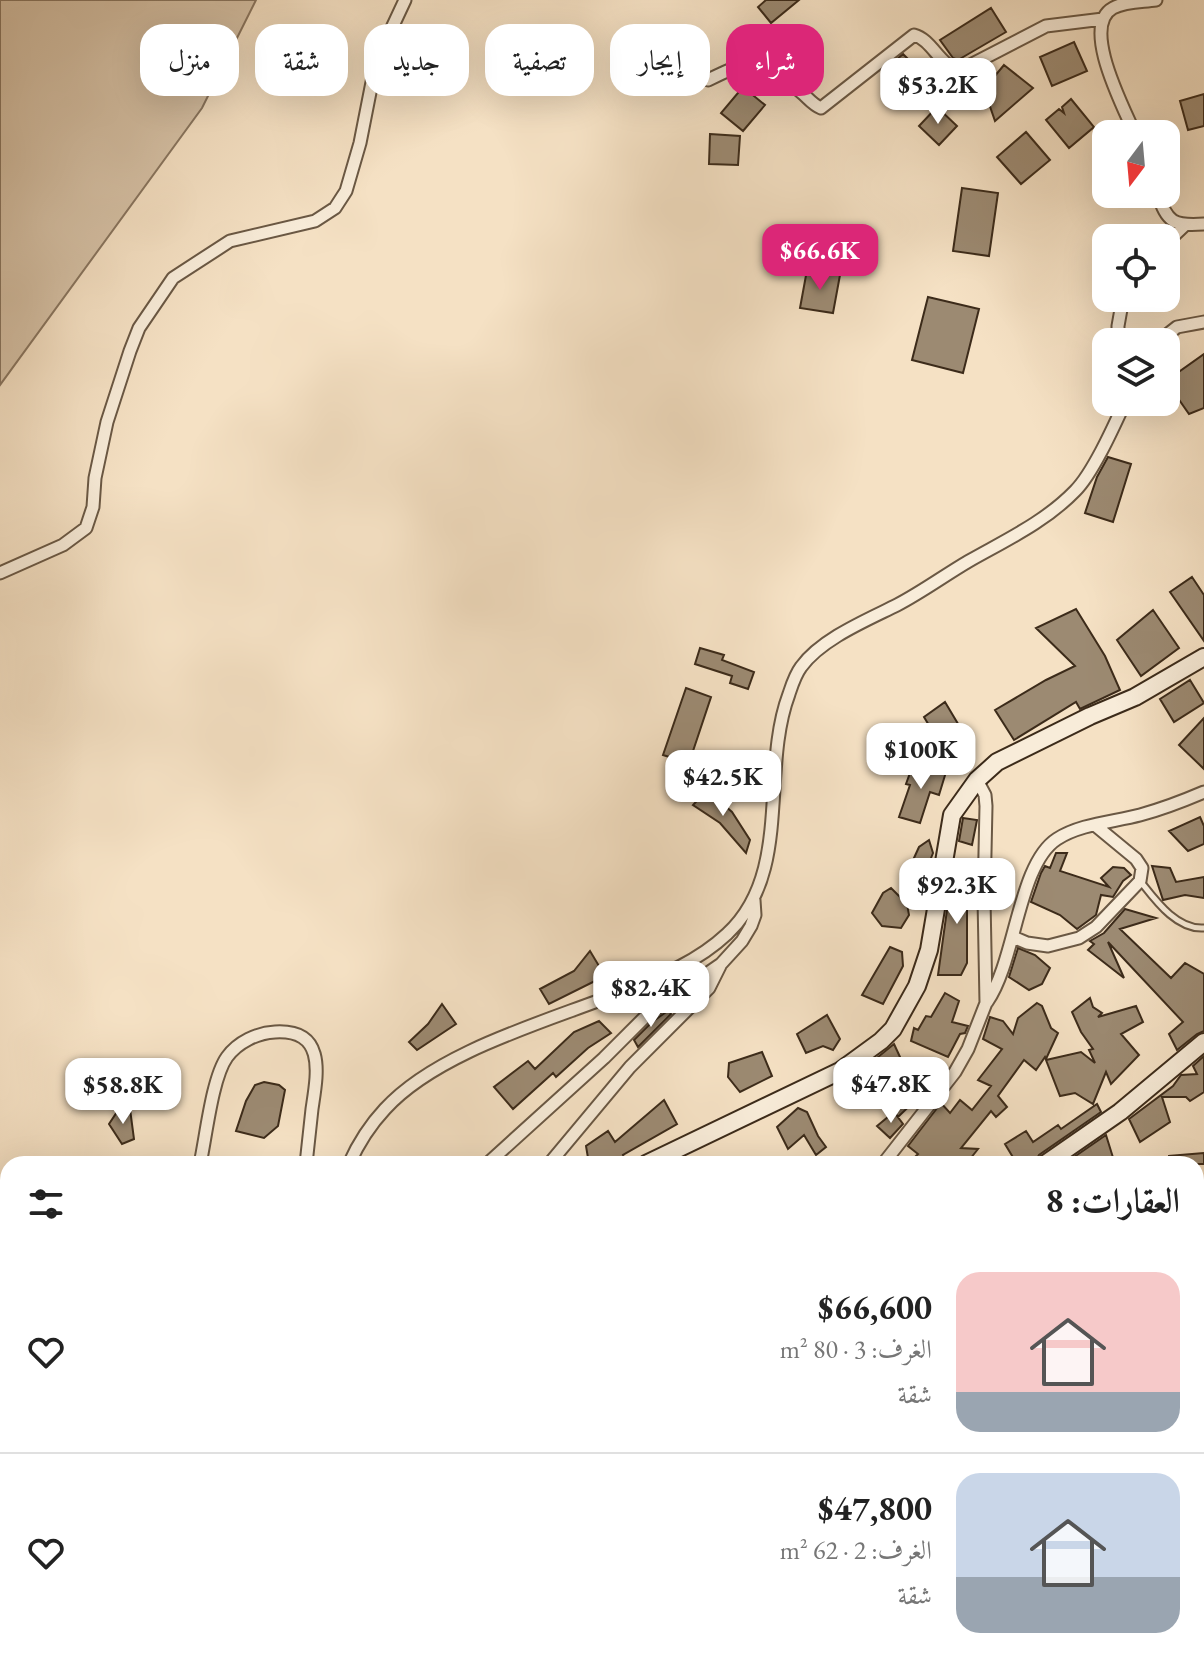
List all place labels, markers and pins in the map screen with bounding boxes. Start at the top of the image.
pin: $53.2K [873,58,1003,126]
pin: $66.6K [755,224,885,292]
pin: $100K [865,723,977,791]
pin: $42.5K [658,750,788,818]
pin: $92.3K [892,858,1022,926]
pin: $82.4K [586,961,716,1029]
pin: $47.8K [826,1057,956,1125]
pin: $58.8K [58,1058,188,1126]

